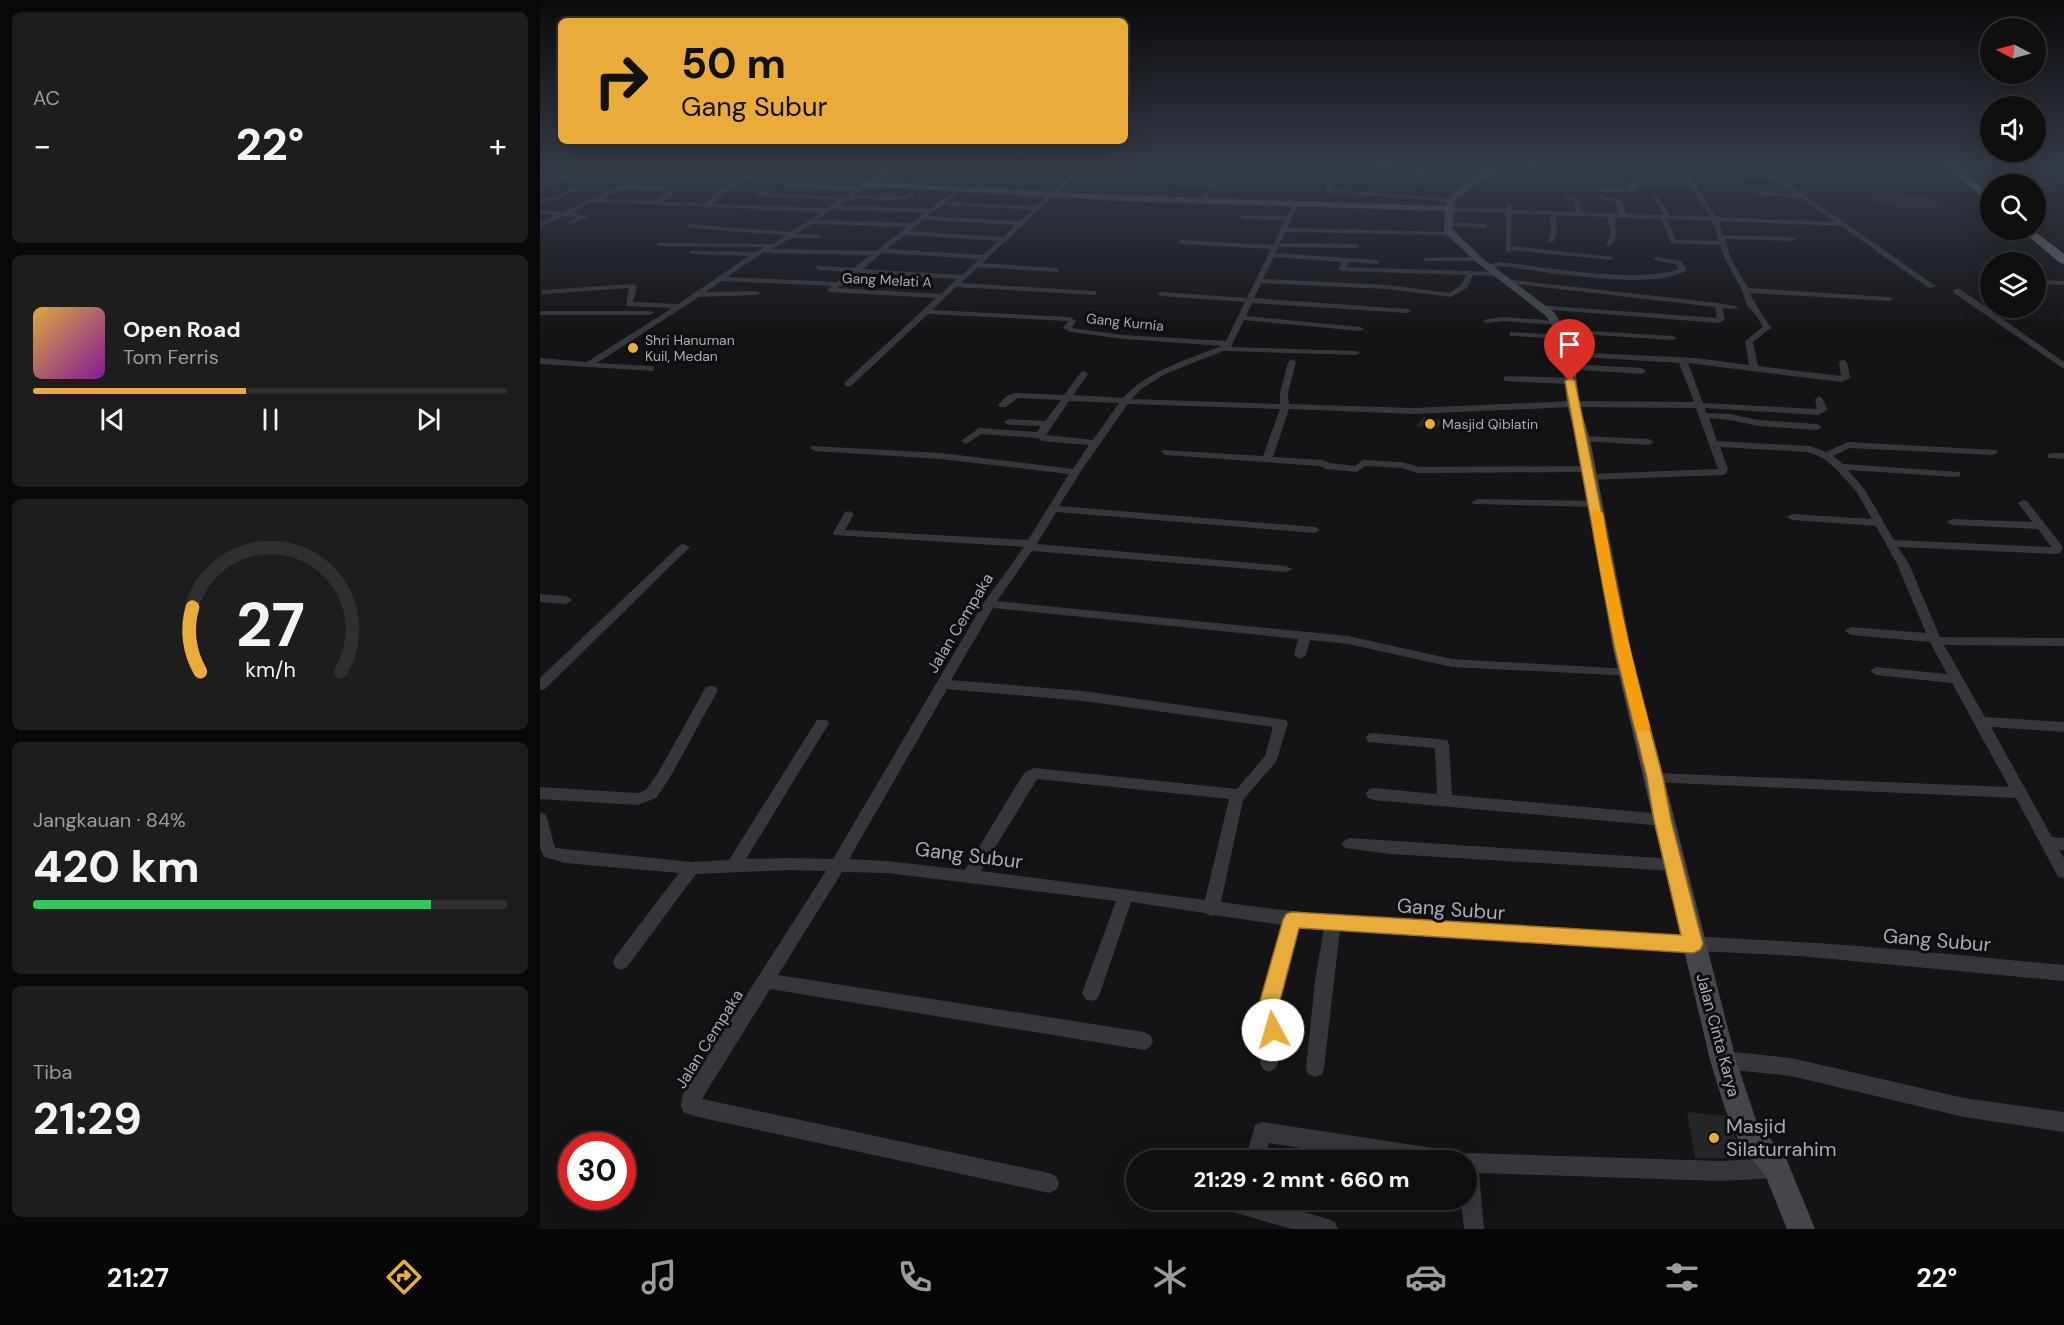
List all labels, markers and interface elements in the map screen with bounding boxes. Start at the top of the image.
north arrow [1980,18,2046,84]
map controls [1980,18,2046,318]
text: 50 m [681,36,786,91]
icon: right [582,42,660,120]
text: AC [33,85,60,111]
text: Gang Subur [681,89,827,124]
button: sound [1980,96,2046,162]
text: 22° [236,115,304,174]
text: − [33,124,51,167]
text: + [489,124,507,167]
button: search [1980,174,2046,240]
button: layers [1980,252,2046,318]
street label: Gang Melati A [842,269,932,291]
street label: Gang Kurnia [1085,309,1165,335]
text: Open Road [123,315,241,344]
pin [1544,319,1595,381]
icon: arrive [1553,328,1586,361]
place label: Shri Hanuman Kuil, Medan [645,331,735,365]
marker: Shri Hanuman Kuil, Medan [626,341,640,355]
text: Tom Ferris [123,344,219,370]
icon: previous [96,403,129,436]
icon: pause [254,403,287,436]
icon: next [412,403,445,436]
place label: Masjid Qiblatin [1442,415,1538,433]
marker: Masjid Qiblatin [1423,417,1437,431]
street label: Jalan Cempaka [922,569,998,677]
text: 27 [235,584,305,665]
text: km/h [245,656,295,684]
text: Jangkauan · 84% [33,807,186,833]
street label: Gang Subur [914,835,1024,875]
text: 420 km [33,837,199,896]
street label: Gang Subur [1396,892,1506,926]
street label: Gang Subur [1882,922,1992,958]
street label: Jalan Cinta Karya [1691,971,1745,1099]
street label: Jalan Cempaka [670,986,748,1092]
position arrow [1241,998,1305,1062]
text: Tiba [33,1059,72,1085]
text: 21:29 [33,1089,142,1148]
place label: Masjid Silaturrahim [1726,1113,1837,1162]
marker: Masjid Silaturrahim [1707,1131,1721,1145]
speed limit sign: 30 [558,1132,636,1210]
text: 21:29 · 2 mnt · 660 m [1193,1165,1410,1194]
icon: directions [383,1256,425,1298]
icon: music [638,1256,680,1298]
icon: phone [894,1256,936,1298]
icon: climate [1149,1256,1191,1298]
icon: car [1405,1256,1447,1298]
icon: filters [1661,1256,1703,1298]
text: 21:27 [107,1260,169,1295]
text: 22° [1916,1260,1957,1295]

